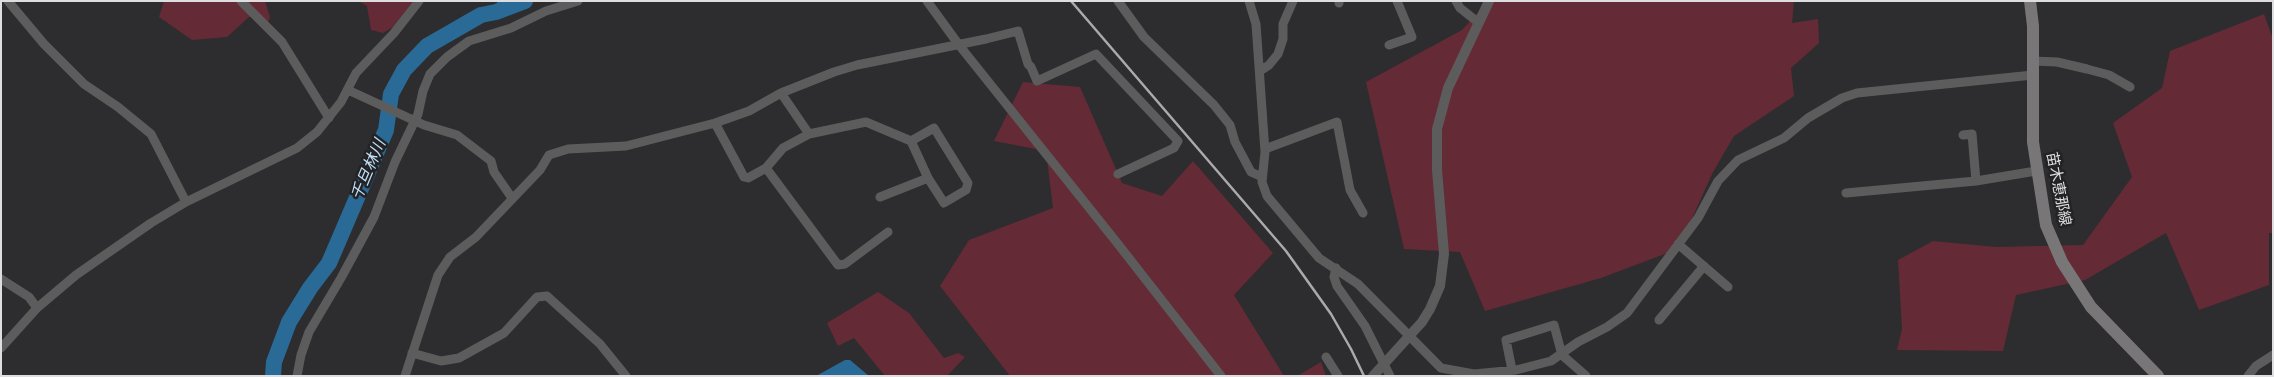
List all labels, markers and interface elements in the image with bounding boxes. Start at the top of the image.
water label: 千旦林川 [348,137,390,203]
street label: 苗木恵那線 [2042,150,2074,228]

